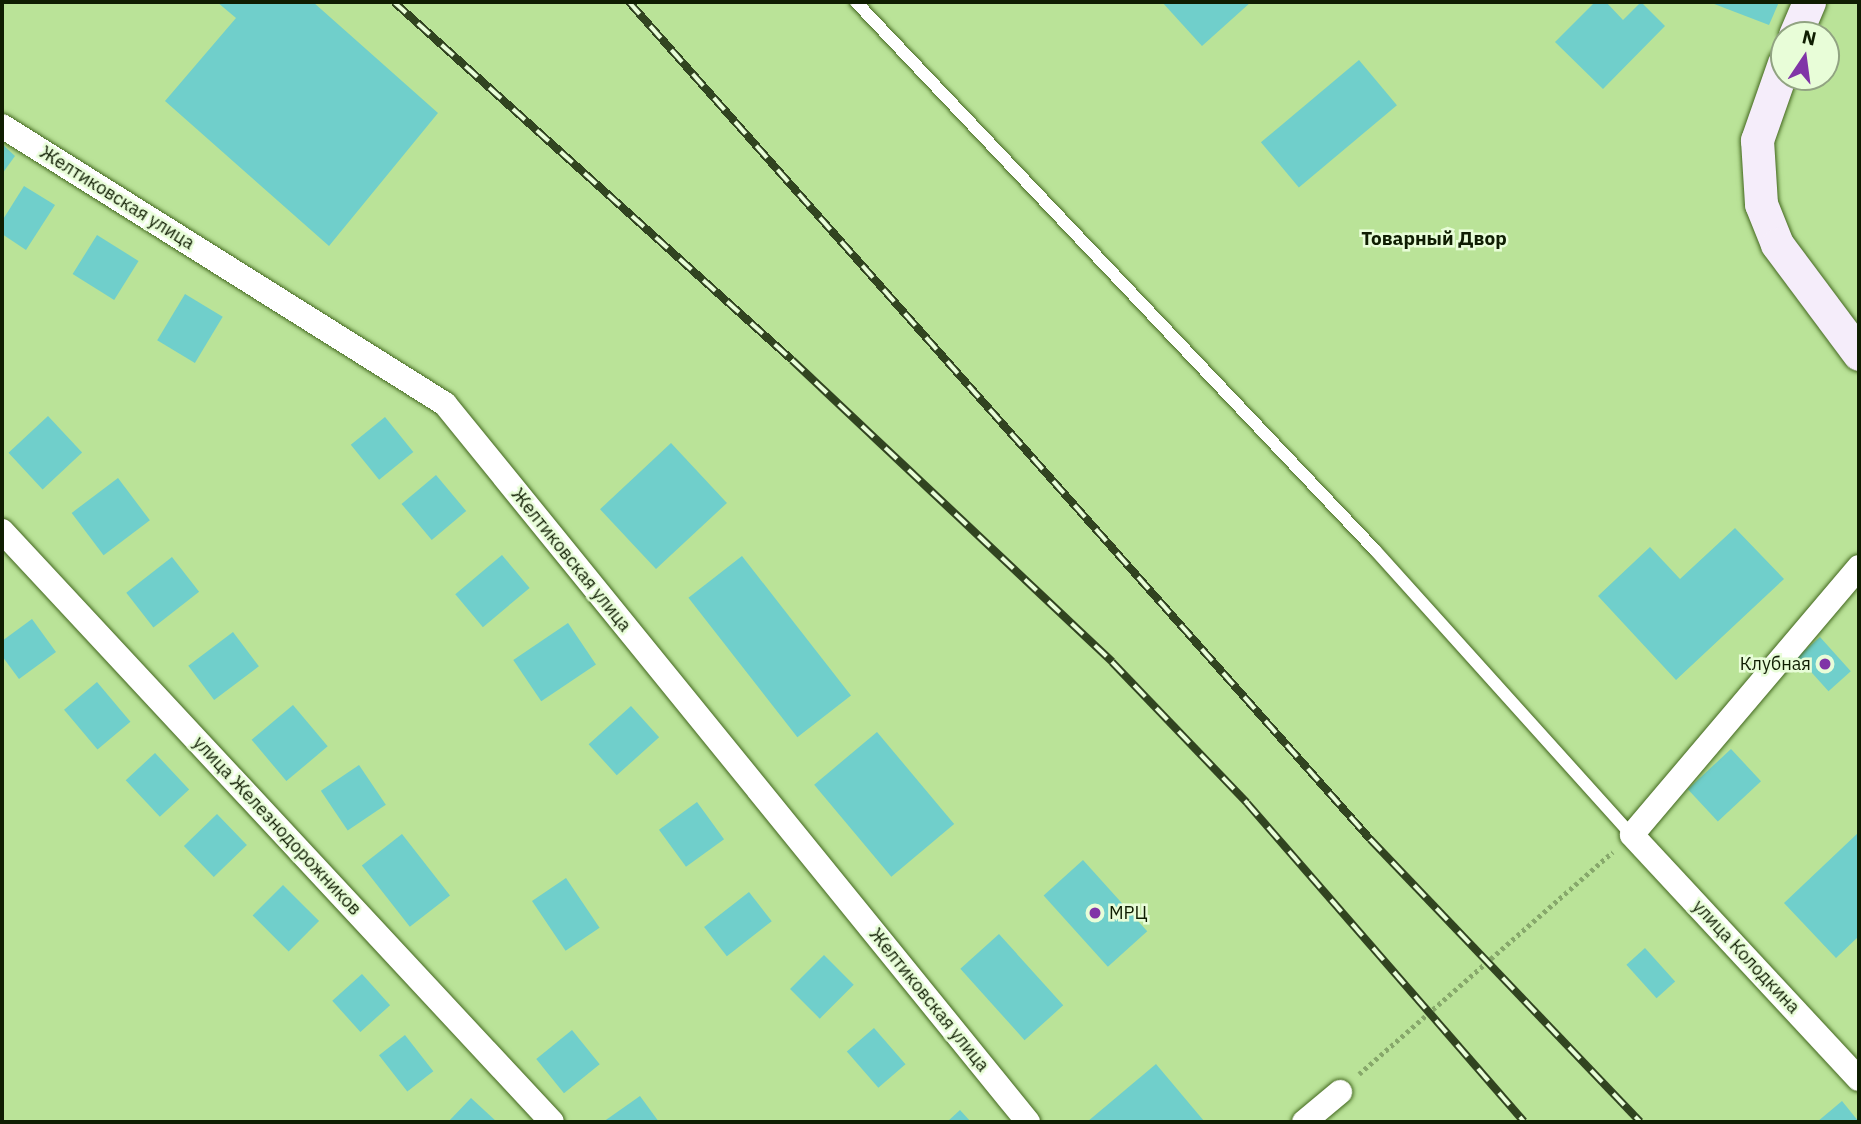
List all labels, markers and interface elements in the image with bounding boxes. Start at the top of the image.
north arrow [1770,21,1840,91]
text: N [1800,24,1819,51]
street label: Желтиковская улица [36,142,198,254]
district label: Товарный Двор [1361,228,1507,250]
street label: Желтиковская улица [507,484,635,636]
place label: Клубная [1740,653,1811,675]
marker: Клубная [1817,656,1833,672]
street label: улица Железнодорожников [188,732,366,920]
street label: улица Колодкина [1688,896,1804,1018]
place label: МРЦ [1109,902,1148,924]
marker: МРЦ [1087,905,1103,921]
street label: Желтиковская улица [865,924,993,1076]

